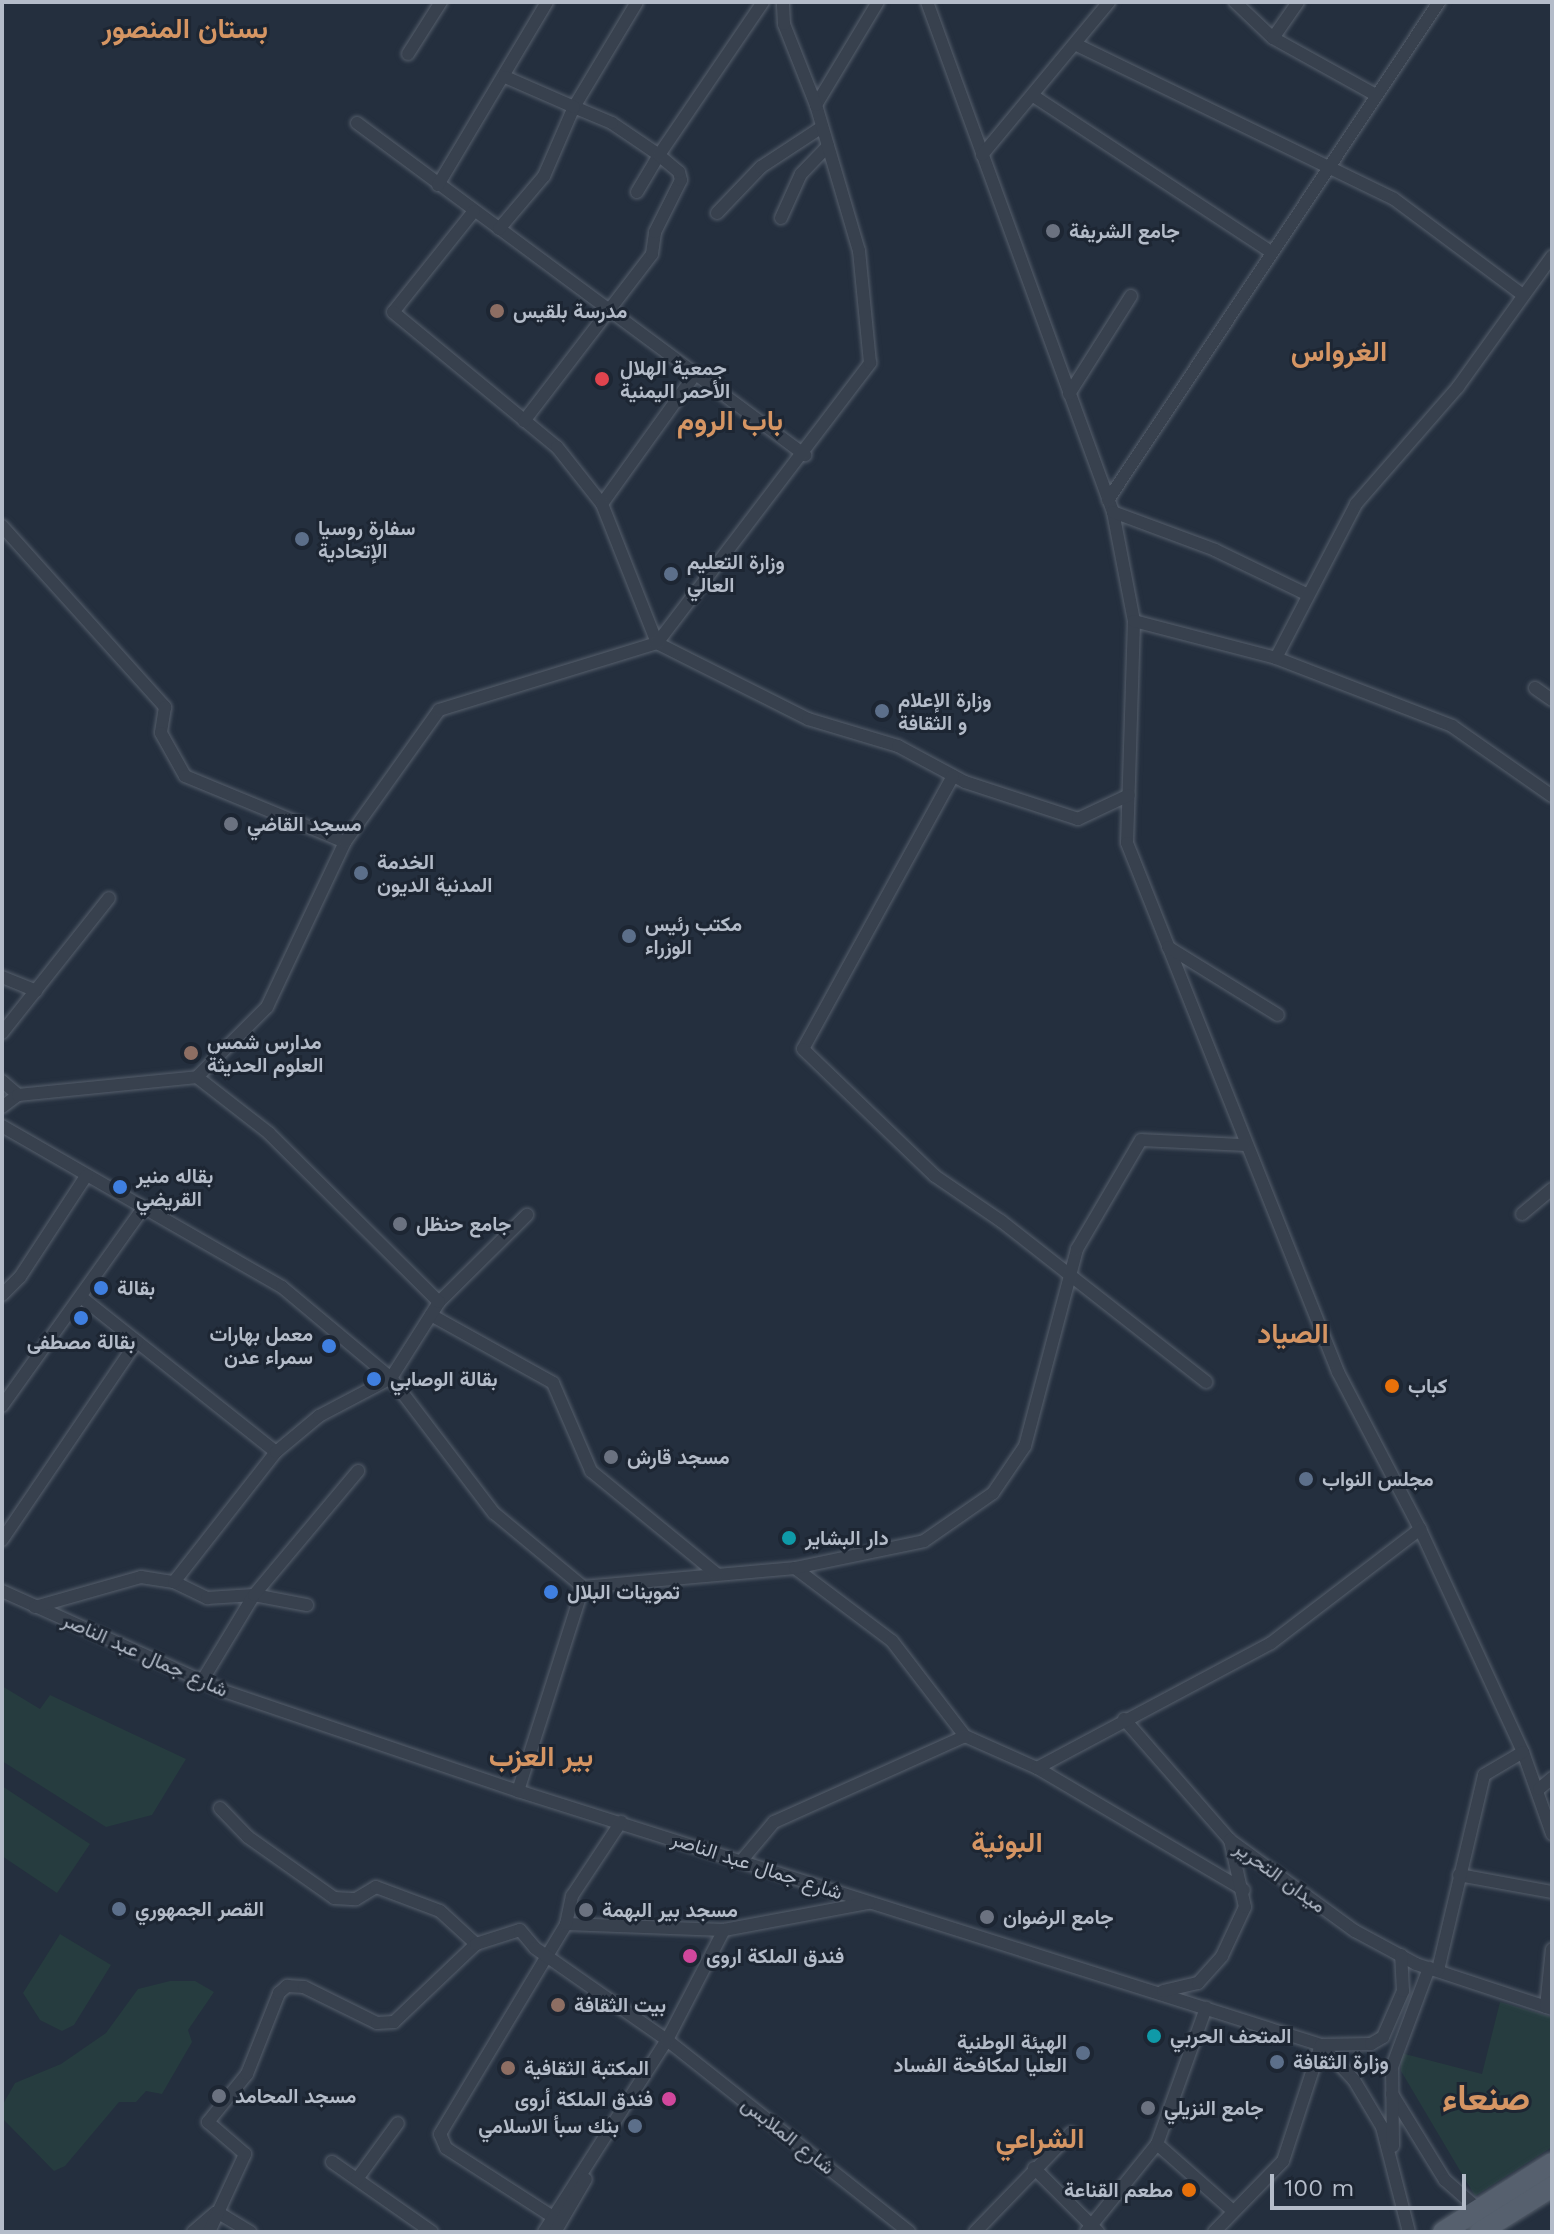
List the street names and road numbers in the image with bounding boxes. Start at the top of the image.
street label: شارع جمال عبد الناصر [59,1608,231,1702]
street label: شارع جمال عبد الناصر [668,1827,846,1905]
street label: ميدان التحرير [1230,1836,1330,1918]
street label: شارع الملابس [737,2092,839,2180]

